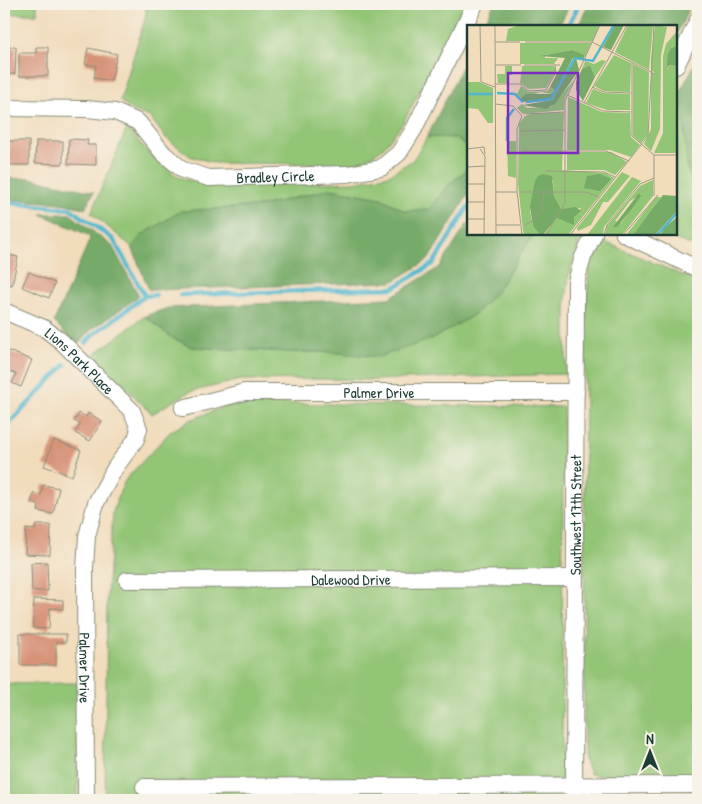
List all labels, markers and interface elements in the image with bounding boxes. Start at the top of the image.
inset map [467,25,677,235]
street label: Bradley Circle [236,164,315,188]
street label: Lions Park Place [41,322,119,399]
street label: Palmer Drive [344,382,414,403]
street label: Southwest 17th Street [564,454,586,575]
street label: Dalewood Drive [311,568,391,590]
street label: Palmer Drive [75,632,96,703]
north arrow [624,726,674,776]
text: N [646,729,654,748]

